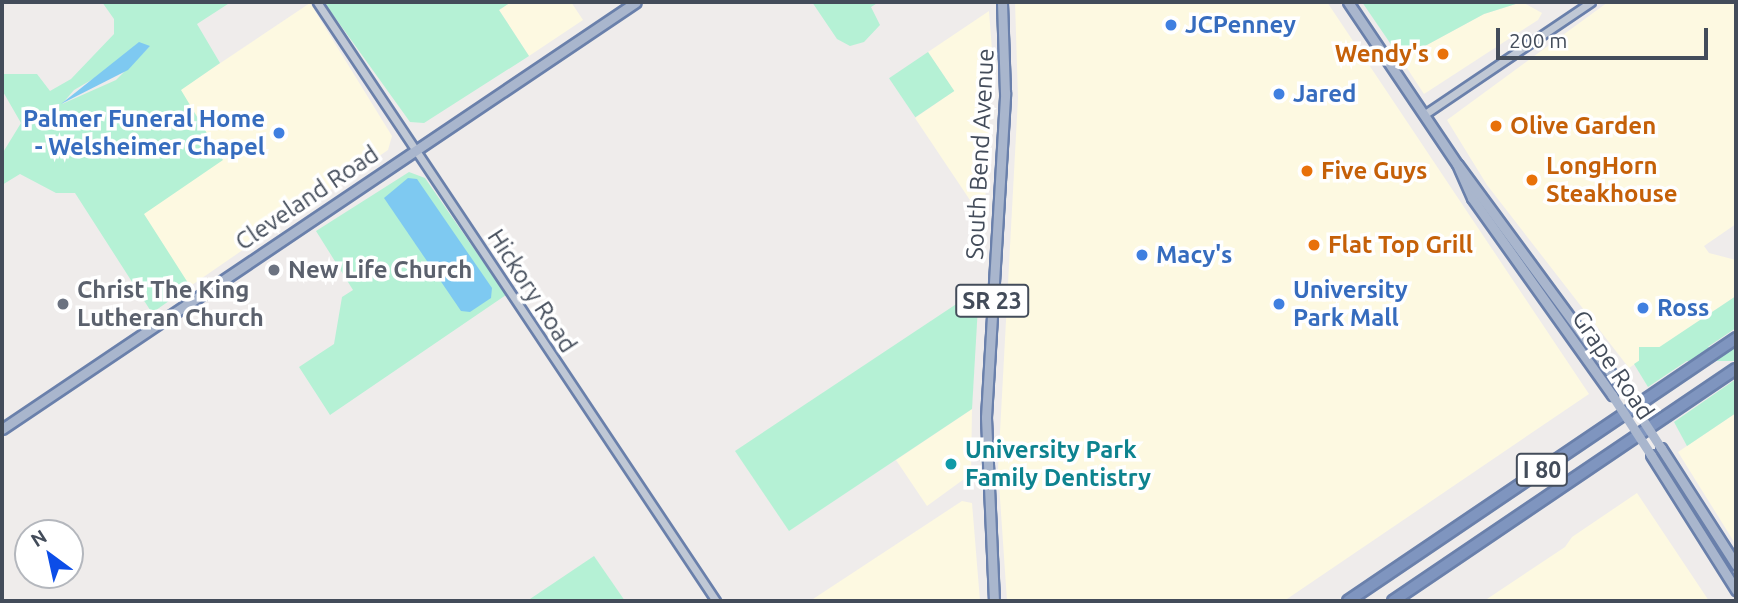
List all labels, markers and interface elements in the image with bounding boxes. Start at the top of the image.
place label: JCPenney [1185,11,1296,39]
scale bar [1500,14,1712,58]
marker: JCPenney [1163,17,1179,33]
text: 200 m [1509,28,1567,52]
place label: Wendy's [1335,40,1429,68]
marker: Wendy's [1435,46,1451,62]
street label: South Bend Avenue [960,48,1000,260]
place label: Jared [1293,80,1356,108]
marker: Jared [1271,86,1287,102]
place label: Palmer Funeral Home - Welsheimer Chapel [23,105,265,161]
place label: Olive Garden [1510,112,1656,140]
marker: Olive Garden [1488,118,1504,134]
marker: Palmer Funeral Home - Welsheimer Chapel [271,125,287,141]
street label: Cleveland Road [230,140,384,256]
place label: LongHorn Steakhouse [1546,152,1678,208]
place label: Five Guys [1321,157,1427,185]
marker: Five Guys [1299,163,1315,179]
marker: LongHorn Steakhouse [1524,172,1540,188]
street label: Hickory Road [481,224,583,358]
place label: Flat Top Grill [1328,231,1473,259]
marker: Flat Top Grill [1306,237,1322,253]
place label: Macy's [1156,241,1232,269]
marker: Macy's [1134,247,1150,263]
place label: New Life Church [288,256,472,284]
marker: New Life Church [266,262,282,278]
place label: Christ The King Lutheran Church [77,276,264,332]
place label: University Park Mall [1293,276,1408,332]
road number: SR 23 [954,282,1030,320]
place label: Ross [1657,294,1709,322]
marker: Christ The King Lutheran Church [55,296,71,312]
marker: University Park Mall [1271,296,1287,312]
marker: Ross [1635,300,1651,316]
street label: Grape Road [1566,305,1660,425]
place label: University Park Family Dentistry [965,436,1151,492]
road number: I 80 [1516,450,1568,490]
marker: University Park Family Dentistry [943,456,959,472]
north arrow [14,519,84,589]
text: N [27,525,51,551]

